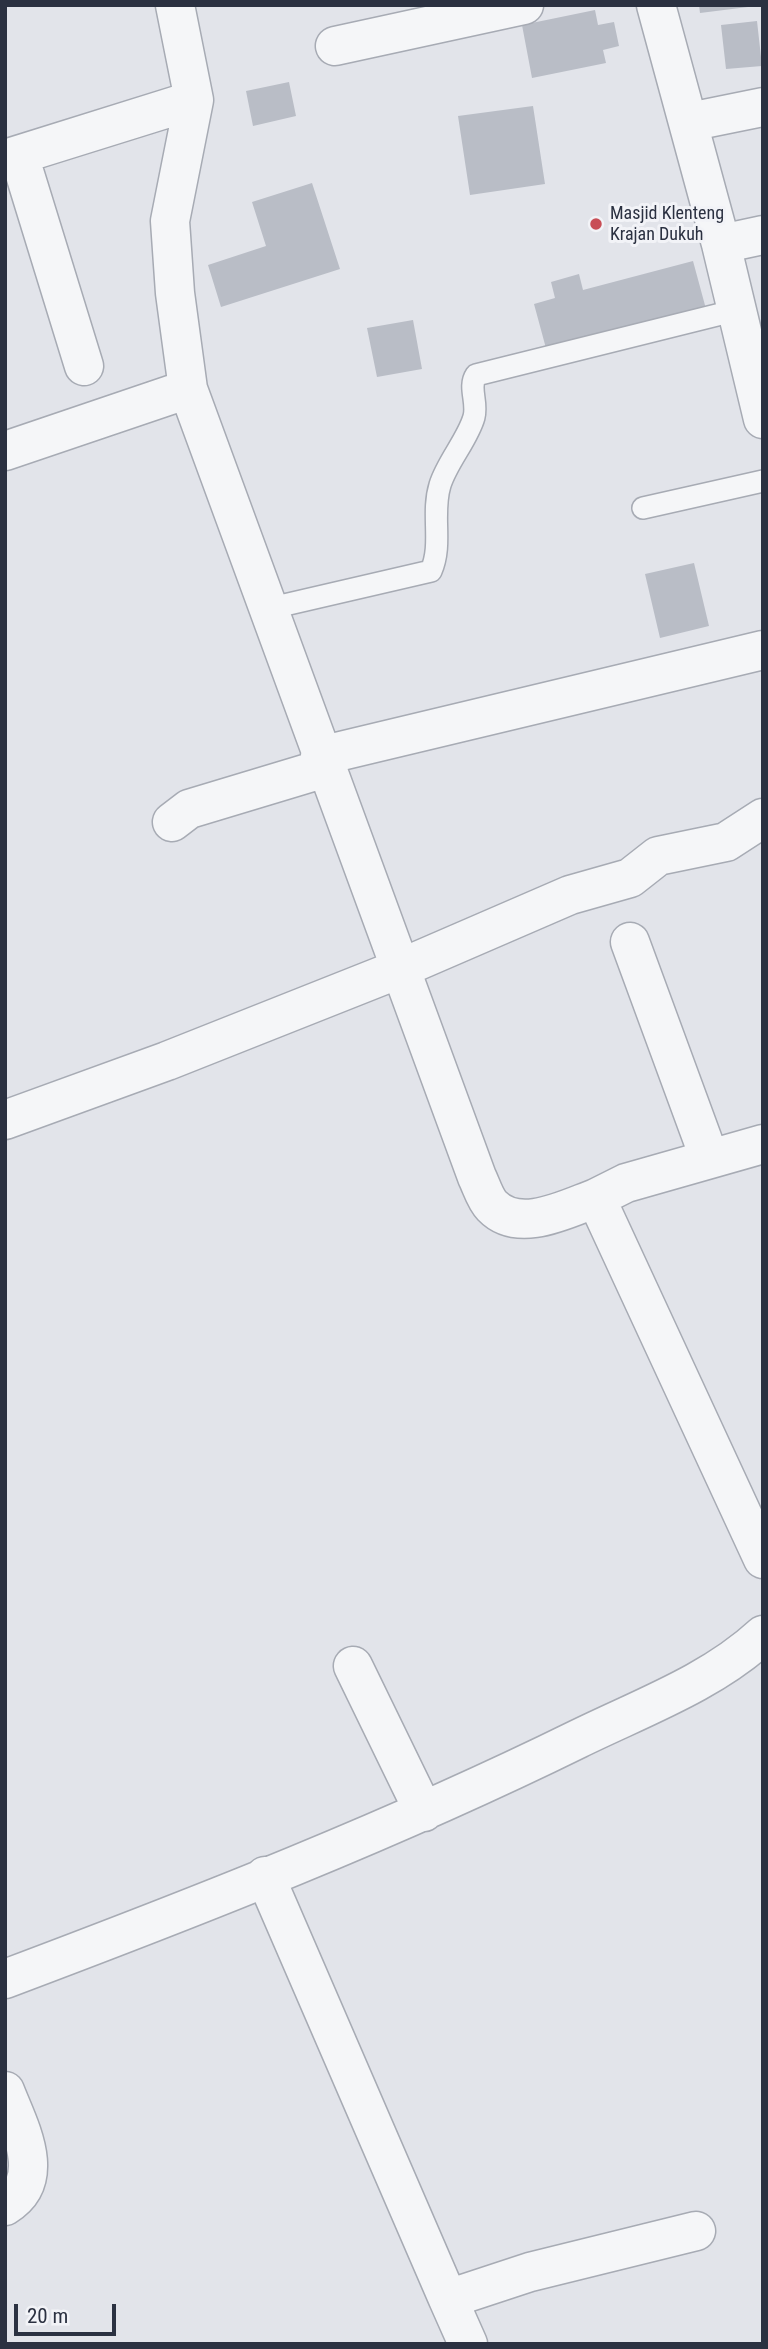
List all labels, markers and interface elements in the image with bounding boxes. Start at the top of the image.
place label: Masjid Klenteng Krajan Dukuh [610,203,724,246]
marker: Masjid Klenteng Krajan Dukuh [588,216,604,232]
scale bar [18,2290,119,2334]
text: 20 m [27,2304,68,2328]

